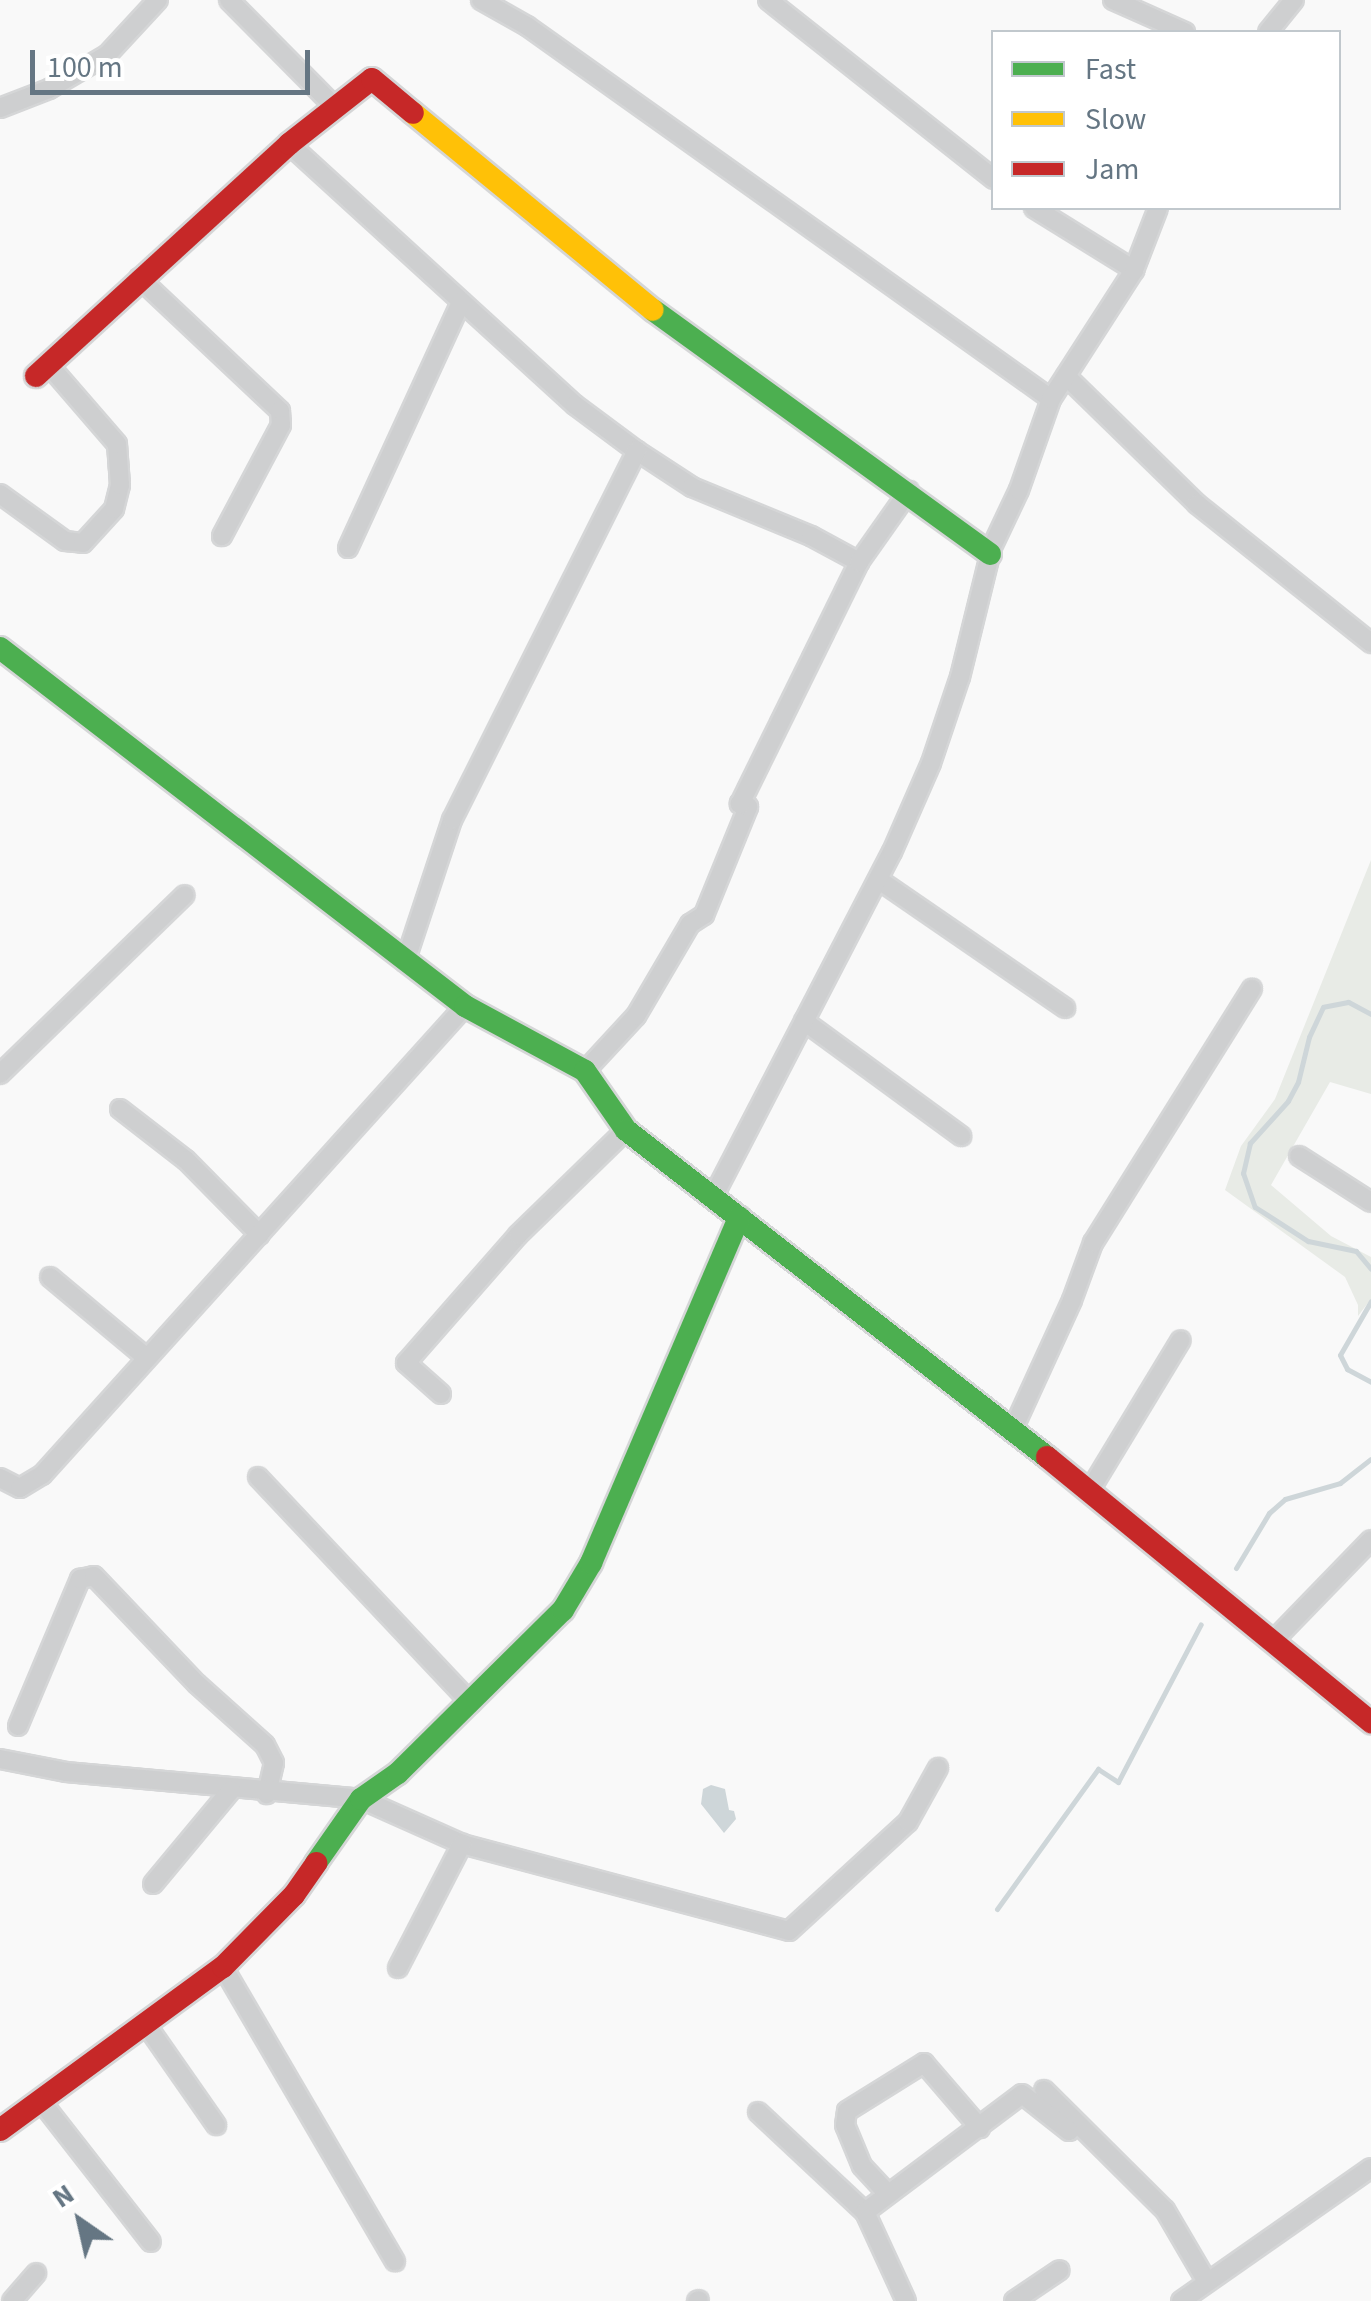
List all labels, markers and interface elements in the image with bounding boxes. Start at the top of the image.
scale bar [35,30,315,92]
legend [991,30,1341,210]
text: 100 m [47,46,123,89]
text: Fast [1085,48,1136,91]
text: Slow [1085,98,1146,141]
text: Jam [1085,148,1139,191]
north arrow [30,2171,130,2271]
text: N [44,2174,82,2218]

